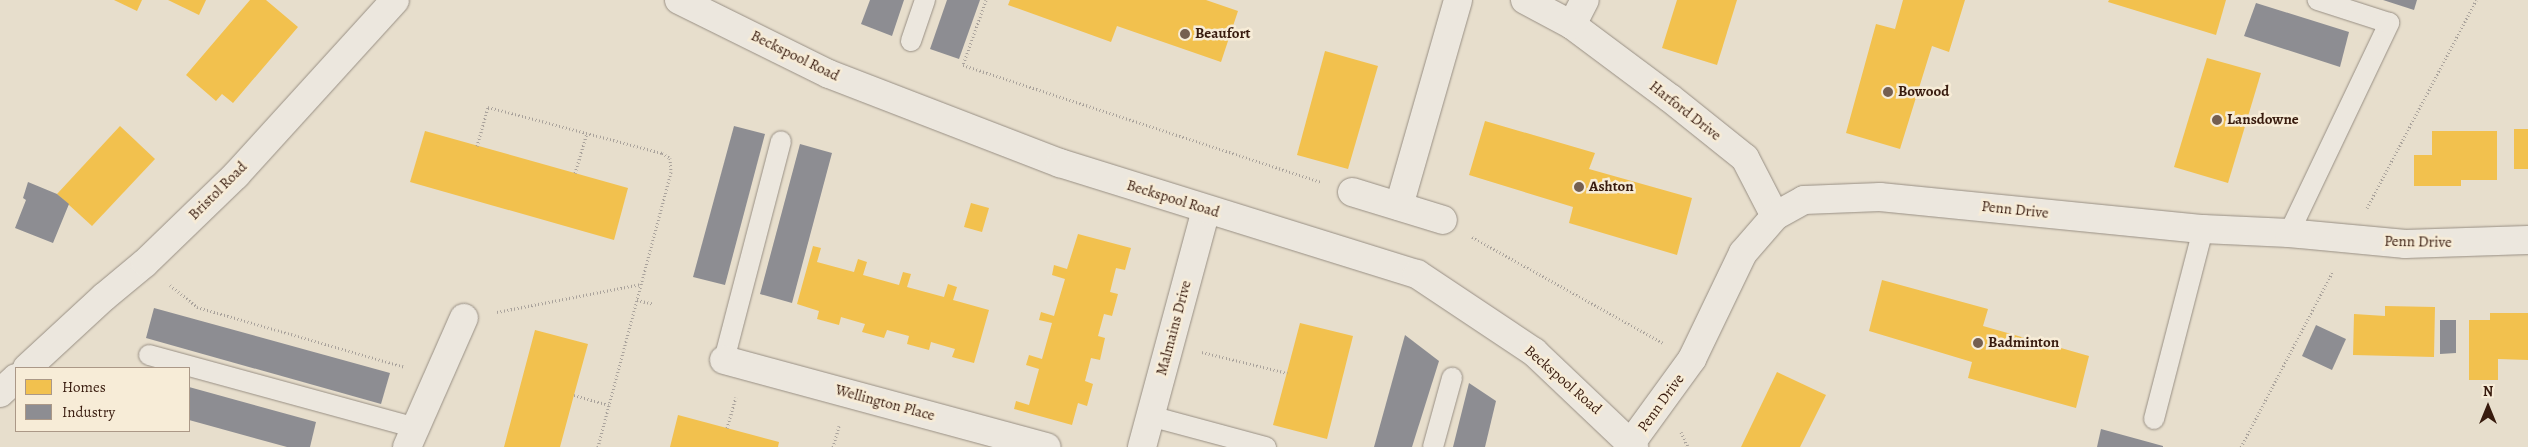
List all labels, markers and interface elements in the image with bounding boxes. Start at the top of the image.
place label: Beaufort [1195,25,1251,43]
street label: Beckspool Road [748,27,842,85]
marker: Beaufort [1179,28,1191,40]
street label: Harford Drive [1645,77,1725,145]
place label: Bowood [1898,83,1949,101]
marker: Bowood [1882,86,1894,98]
place label: Lansdowne [2227,111,2299,129]
marker: Lansdowne [2211,114,2223,126]
street label: Bristol Road [185,158,251,224]
street label: Beckspool Road [1124,176,1222,222]
place label: Ashton [1589,178,1634,196]
marker: Ashton [1573,181,1585,193]
street label: Penn Drive [1981,198,2049,222]
street label: Penn Drive [2384,232,2452,252]
street label: Malmains Drive [1153,278,1195,378]
place label: Badminton [1988,334,2059,352]
marker: Badminton [1972,337,1984,349]
street label: Beckspool Road [1521,342,1605,418]
legend [15,367,190,432]
street label: Penn Drive [1634,370,1688,436]
text: Homes [62,377,106,397]
street label: Wellington Place [833,381,937,425]
north arrow [2463,382,2513,432]
text: N [2483,382,2493,401]
text: Industry [62,402,115,422]

